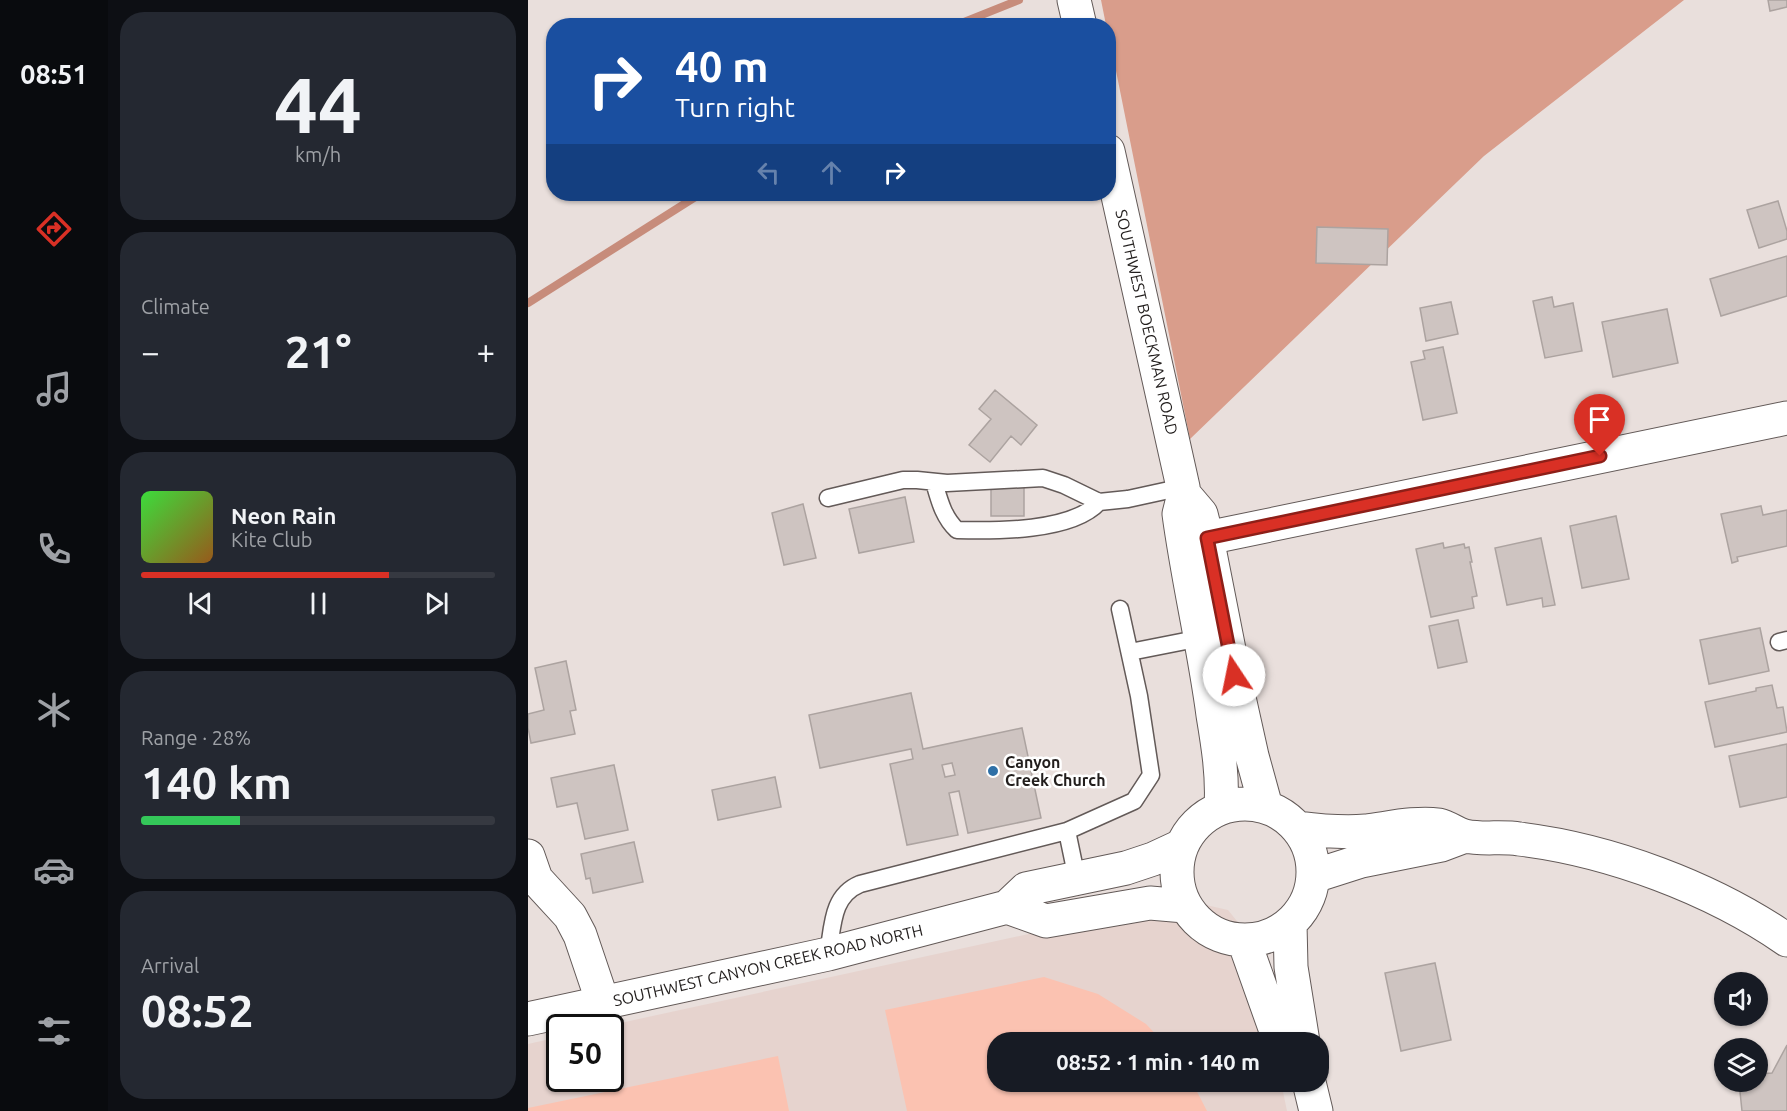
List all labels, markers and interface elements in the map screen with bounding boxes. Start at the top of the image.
icon: right [576,42,654,120]
text: 40 m [675,43,769,90]
text: 08:51 [20,59,88,89]
text: 44 [274,60,362,148]
text: Turn right [675,92,795,122]
text: km/h [295,143,341,166]
icon: left [752,156,785,189]
icon: ahead [815,156,848,189]
icon: right [878,156,911,189]
icon: directions [33,208,75,250]
street label: SOUTHWEST BOECKMAN ROAD [1112,208,1182,436]
text: Climate [141,295,210,318]
text: 21° [285,326,351,377]
text: − [141,333,160,370]
text: + [476,333,495,370]
icon: music [33,368,75,410]
pin [1574,394,1625,456]
icon: arrive [1583,403,1616,436]
text: Neon Rain [231,503,336,528]
icon: phone [33,528,75,570]
text: Kite Club [231,528,313,551]
icon: previous [184,587,217,620]
icon: pause [302,587,335,620]
icon: next [420,587,453,620]
position arrow [1202,643,1266,707]
icon: climate [33,689,75,731]
text: Range · 28% [141,726,251,749]
place label: Canyon Creek Church [1005,753,1106,789]
text: 140 km [141,757,292,808]
marker: Canyon Creek Church [986,764,1000,778]
icon: car [33,849,75,891]
street label: SOUTHWEST CANYON CREEK ROAD NORTH [611,921,925,1009]
text: Arrival [141,954,199,977]
map controls [1714,972,1768,1092]
button: sound [1714,972,1768,1026]
text: 08:52 [141,985,254,1036]
icon: filters [33,1010,75,1052]
speed limit sign: 50 [546,1014,624,1092]
button: layers [1714,1038,1768,1092]
text: 08:52 · 1 min · 140 m [1056,1049,1260,1074]

